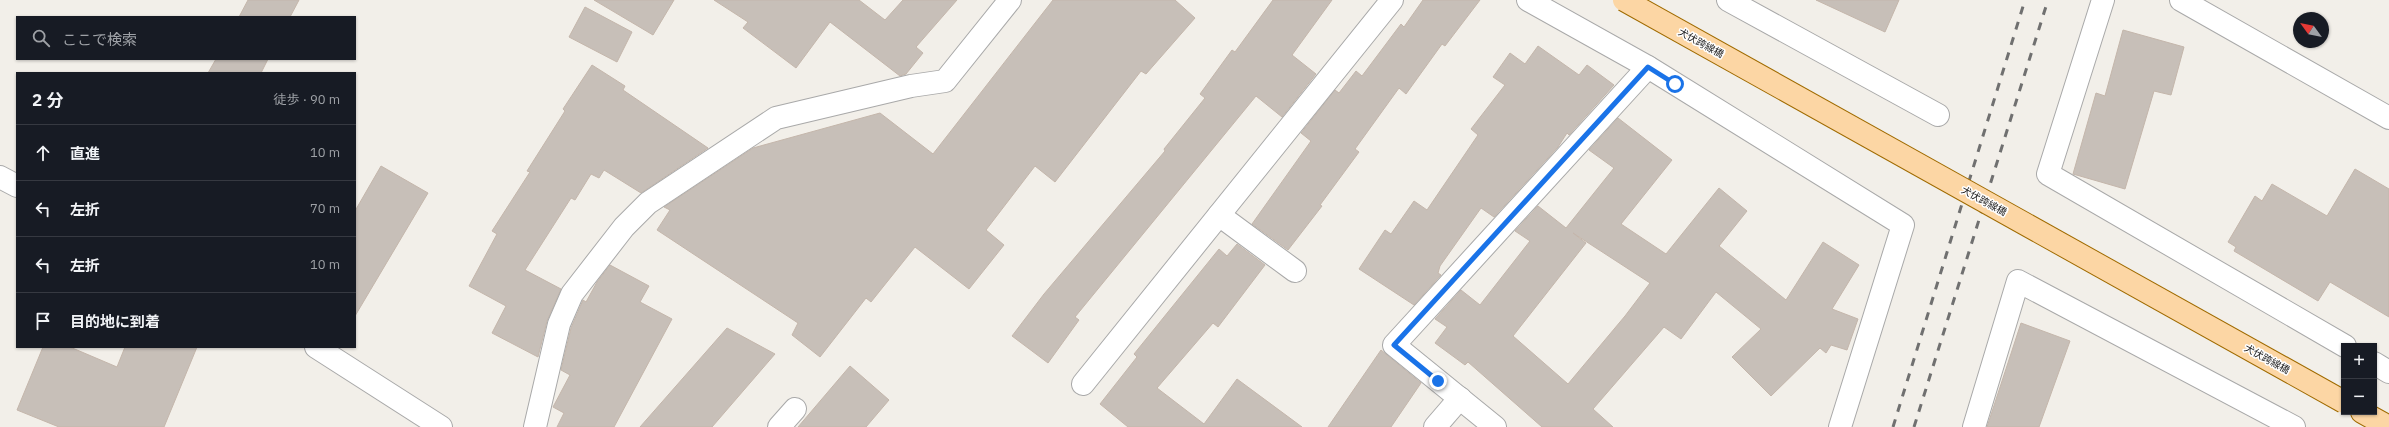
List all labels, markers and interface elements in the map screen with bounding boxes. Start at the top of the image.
north arrow [2293,12,2329,48]
search box [16,16,356,60]
street label: 犬伏跨線橋 [1676,25,1726,61]
icon: search [30,27,52,49]
text: ここで検索 [62,30,137,49]
route start [1666,75,1684,93]
text: 2 分 [32,89,63,111]
text: 徒歩 · 90 m [274,91,340,108]
icon: ahead [32,142,54,164]
text: 直進 [70,144,100,163]
text: 10 m [310,144,340,161]
street label: 犬伏跨線橋 [1959,183,2009,219]
icon: left [32,198,54,220]
text: 左折 [70,200,100,219]
text: 70 m [310,200,340,217]
icon: left [32,254,54,276]
text: 左折 [70,256,100,275]
text: 10 m [310,256,340,273]
icon: arrive [32,310,54,332]
text: 目的地に到着 [70,312,160,331]
street label: 犬伏跨線橋 [2242,341,2292,377]
map controls [2341,343,2377,415]
button: + [2341,343,2377,379]
route end [1429,372,1447,390]
button: − [2341,379,2377,415]

